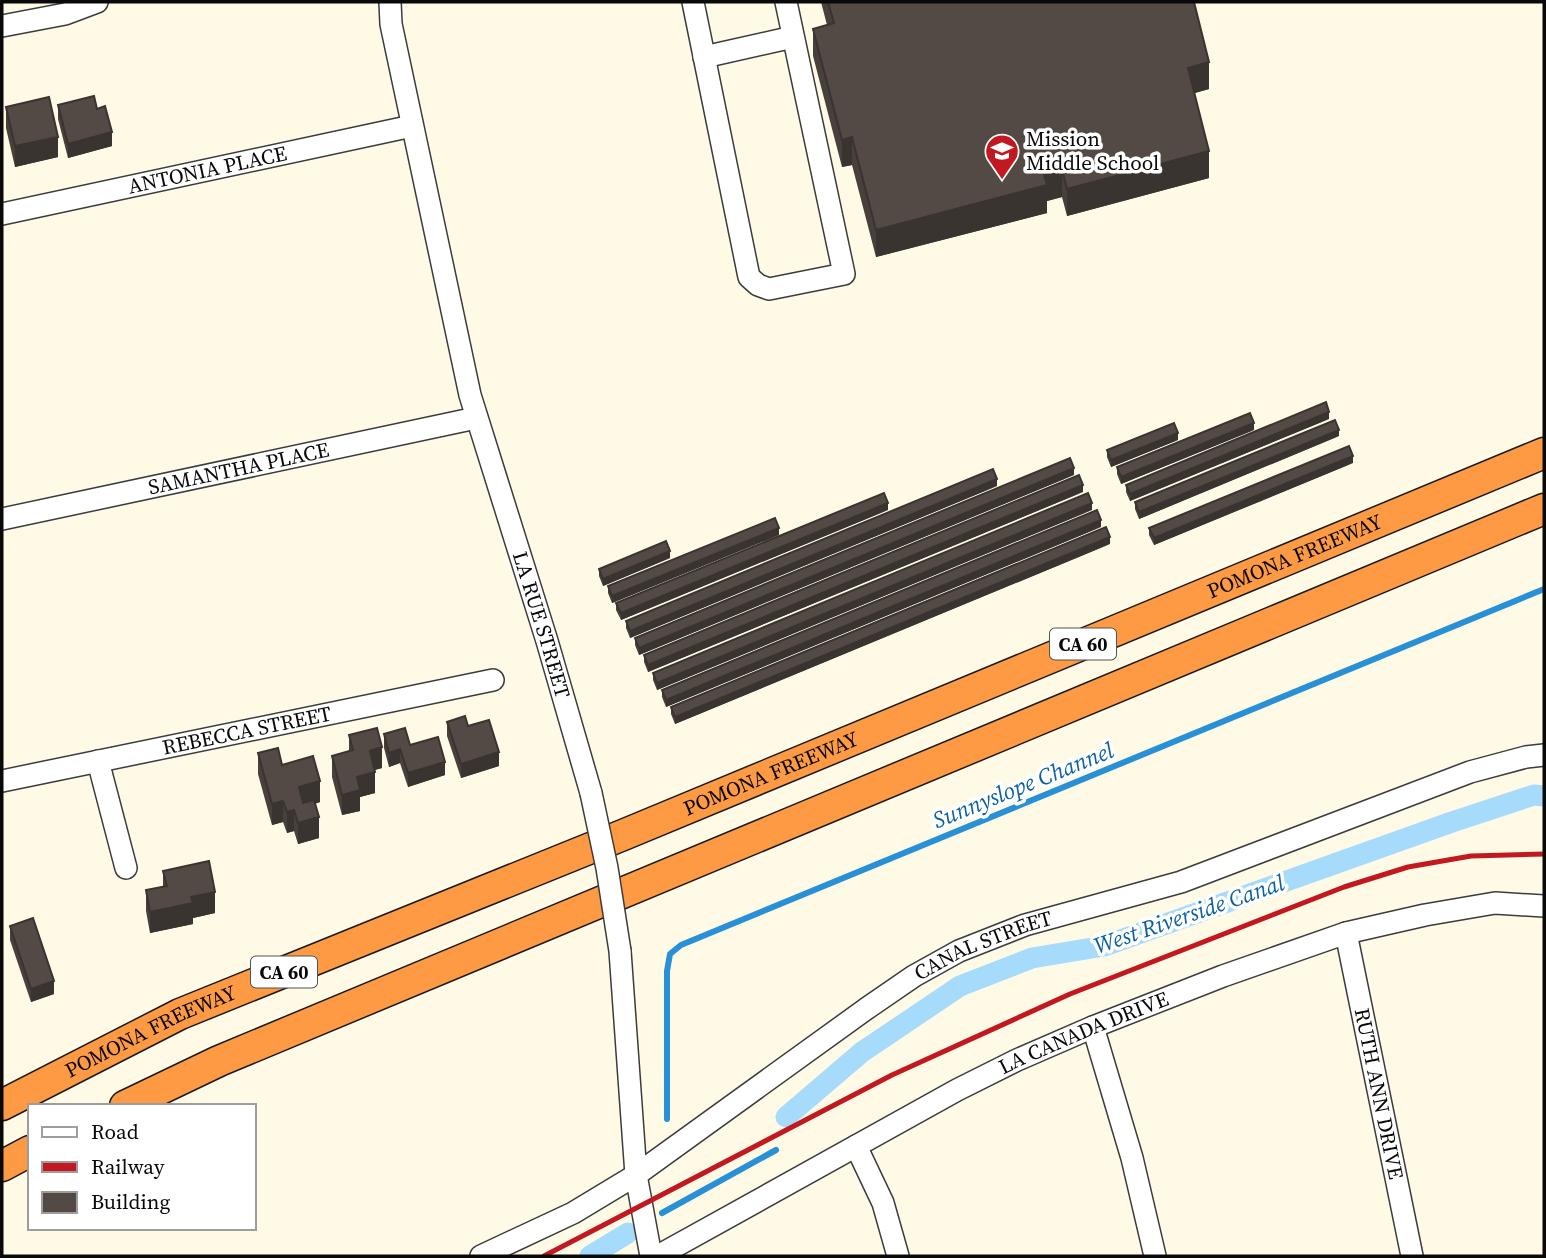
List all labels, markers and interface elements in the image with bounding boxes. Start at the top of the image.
place label: Mission Middle School [1026,124,1159,177]
school or university icon: Mission Middle School [983,132,1021,181]
street label: ANTONIA PLACE [125,138,289,201]
street label: SAMANTHA PLACE [146,435,332,501]
street label: POMONA FREEWAY [1203,506,1387,605]
street label: LA RUE STREET [506,548,578,702]
road number: CA 60 [1050,628,1116,660]
street label: REBECCA STREET [160,699,334,762]
street label: POMONA FREEWAY [679,724,863,822]
water label: Sunnyslope Channel [928,734,1119,836]
water label: West Riverside Canal [1089,866,1289,962]
street label: CANAL STREET [909,903,1055,987]
road number: CA 60 [251,956,317,988]
street label: POMONA FREEWAY [60,977,241,1084]
street label: LA CANADA DRIVE [993,984,1173,1081]
street label: RUTH ANN DRIVE [1348,1005,1411,1182]
legend [28,1104,256,1230]
text: Road [91,1117,139,1146]
text: Railway [91,1152,165,1181]
text: Building [91,1187,170,1216]

